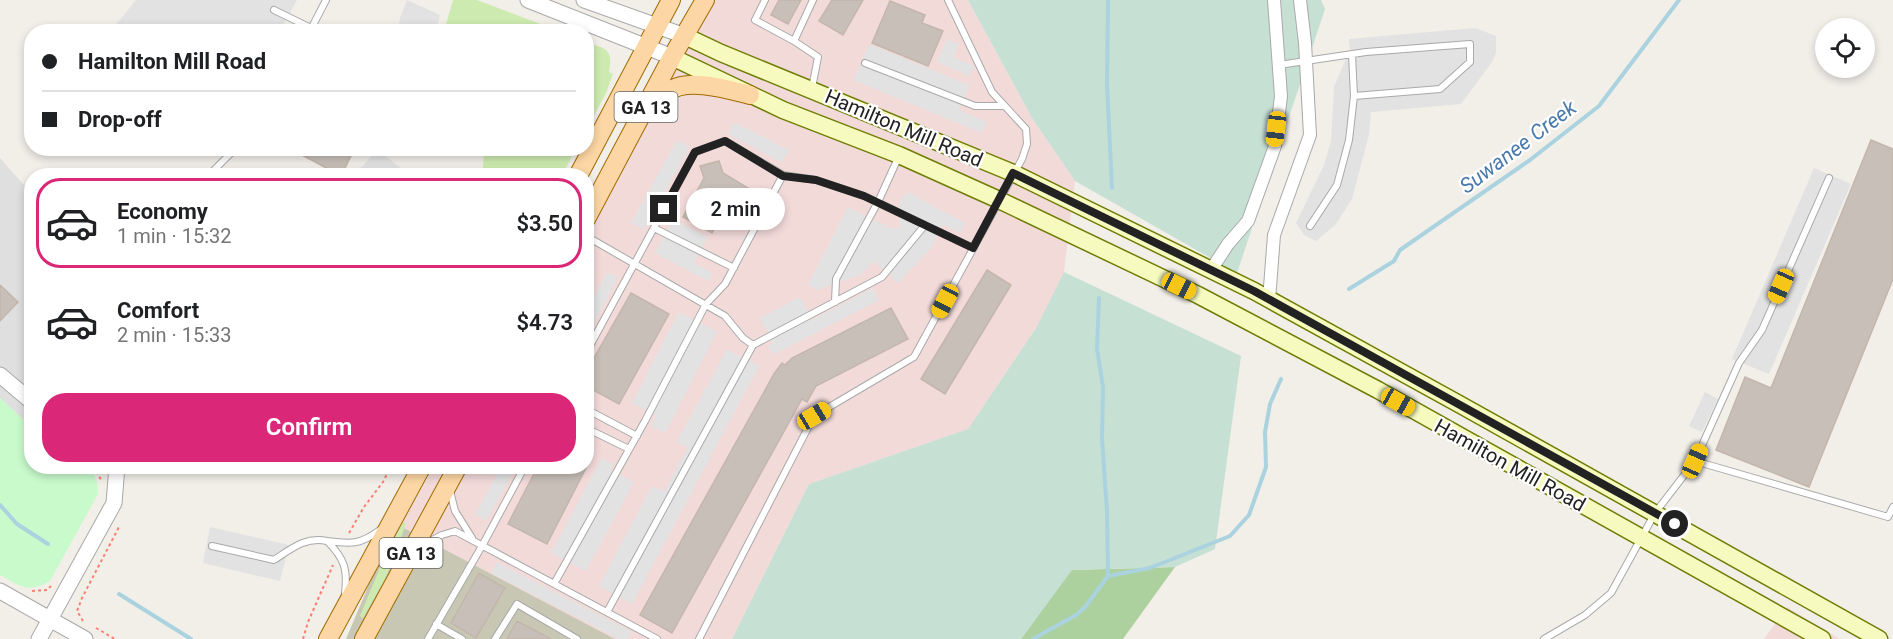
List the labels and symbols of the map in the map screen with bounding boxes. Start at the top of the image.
street label: Hamilton Mill Road [821,84,987,172]
road number: GA 13 [614,92,678,122]
water label: Suwanee Creek [1455,95,1582,199]
car [1265,110,1287,148]
callout: 2 min [685,188,784,230]
route end [650,195,677,222]
car [1765,266,1797,306]
car [1159,270,1199,302]
car [929,281,961,321]
car [1378,385,1418,419]
car [794,399,834,433]
street label: Hamilton Mill Road [1430,414,1590,516]
car [1679,441,1711,481]
route start [1661,510,1688,537]
road number: GA 13 [380,538,442,568]

